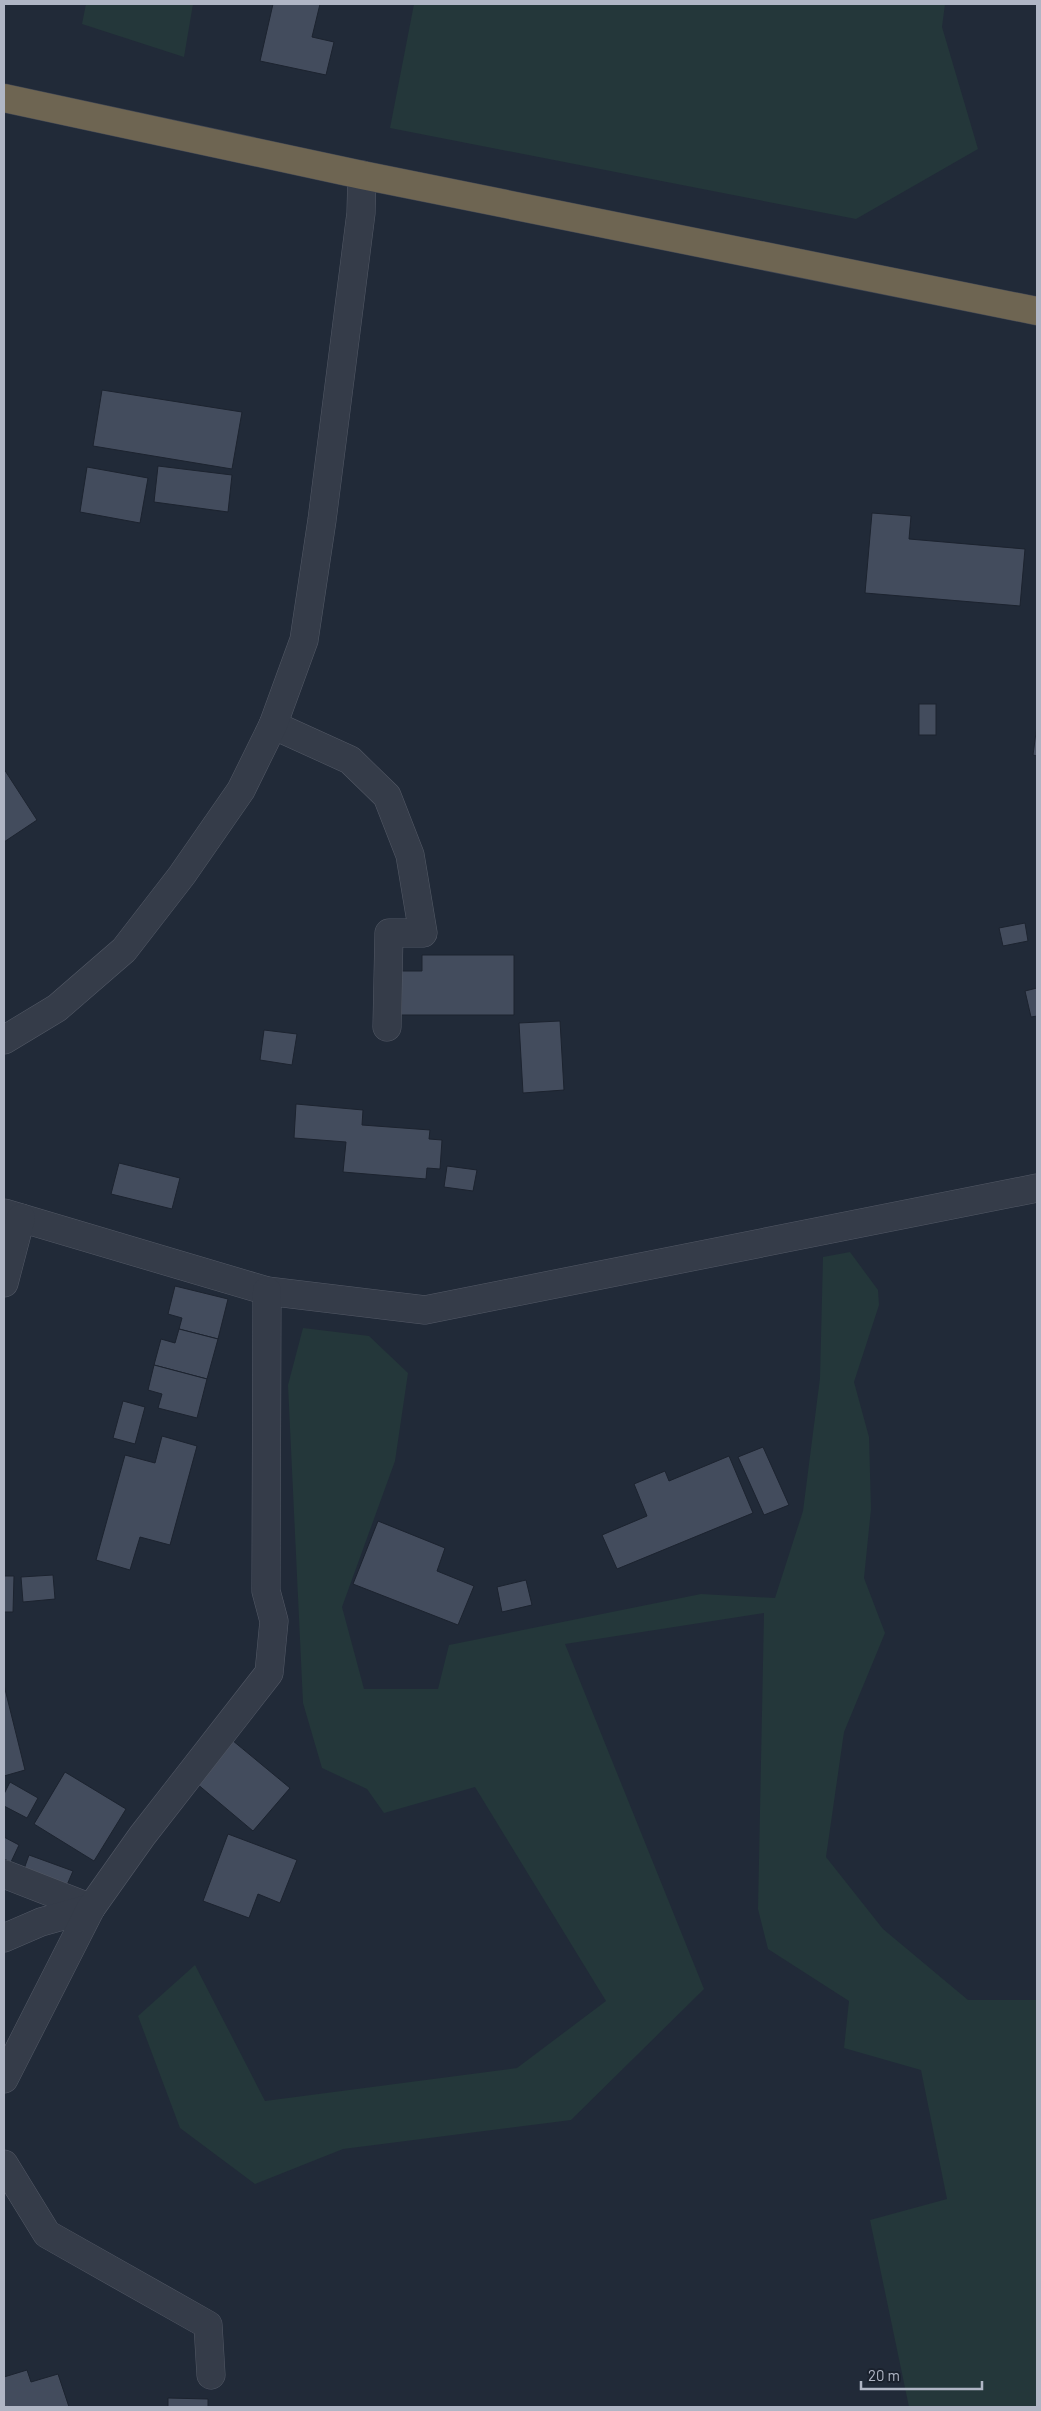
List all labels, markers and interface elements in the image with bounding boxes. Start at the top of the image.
scale bar [861,2358,982,2390]
text: 20 m [868,2366,900,2384]

